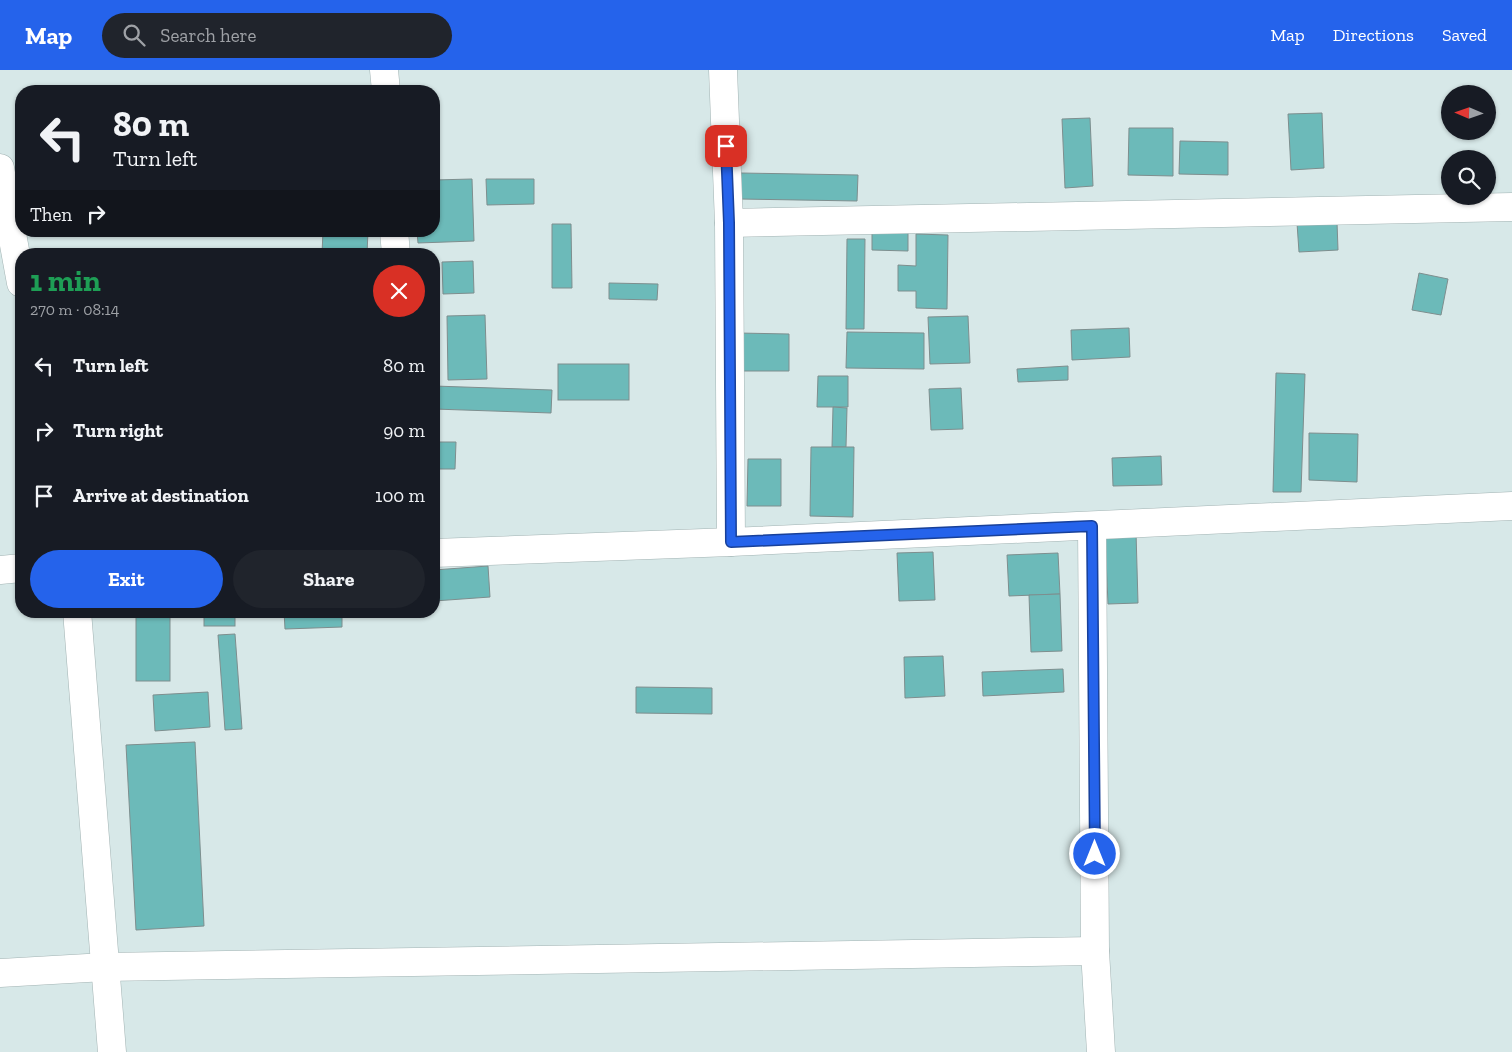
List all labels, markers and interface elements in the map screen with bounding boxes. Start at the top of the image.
search box [102,13,452,58]
text: Map [25,21,72,50]
icon: search [120,21,148,49]
text: Search here [160,24,257,47]
text: Map [1270,24,1305,46]
text: Directions [1333,24,1414,46]
text: Saved [1442,24,1487,46]
north arrow [1441,85,1496,140]
map controls [1441,85,1496,205]
text: 80 m [113,103,189,145]
icon: left [30,105,95,170]
pin [705,125,747,167]
icon: arrive [712,132,740,160]
text: Turn left [113,145,197,172]
button: search [1441,150,1496,205]
icon: right [82,200,110,228]
text: Then [30,203,72,226]
text: 1 min [30,263,101,299]
button: close [373,265,425,317]
text: 270 m · 08:14 [30,300,119,319]
icon: left [30,352,58,380]
text: Turn left [73,354,148,377]
text: 80 m [383,354,425,377]
icon: right [30,417,58,445]
text: Turn right [73,419,163,442]
text: 90 m [383,419,425,442]
icon: arrive [30,482,58,510]
text: Arrive at destination [73,484,249,507]
text: 100 m [375,484,425,507]
button: Exit [30,550,223,608]
button: Share [233,550,425,608]
position arrow [1068,827,1120,879]

